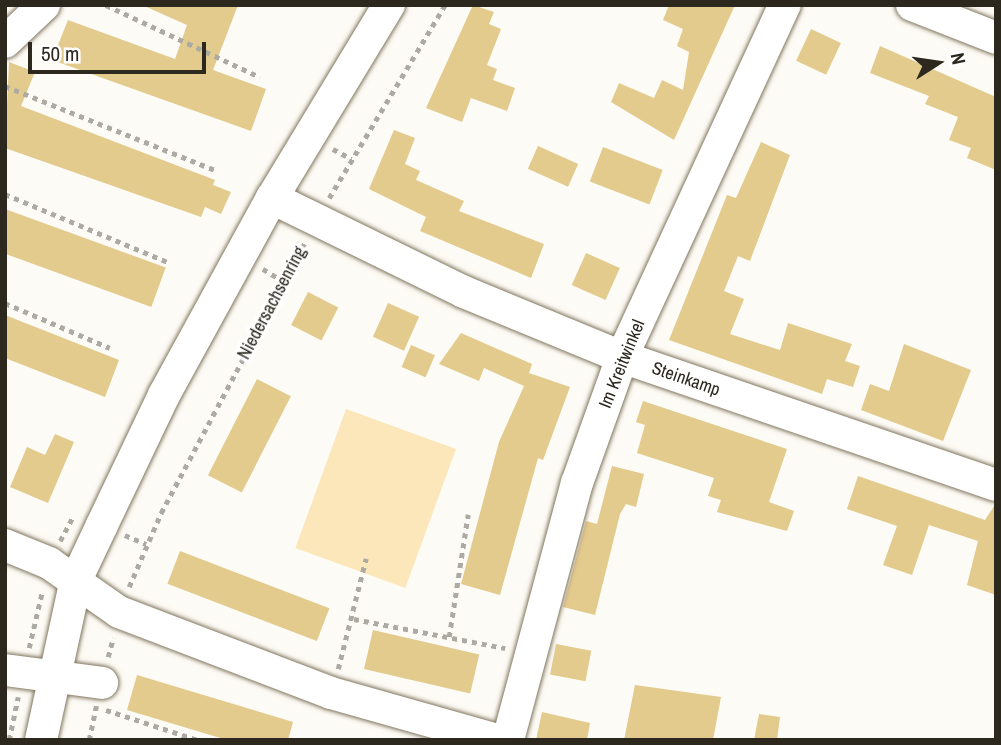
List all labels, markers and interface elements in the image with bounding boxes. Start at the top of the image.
scale bar [32,28,210,72]
north arrow [903,28,973,98]
text: 50 m [41,39,79,68]
text: N [945,50,972,67]
street label: Niedersachsenring [233,243,311,363]
street label: Im Kreitwinkel [594,317,650,411]
street label: Steinkamp [649,357,723,401]

